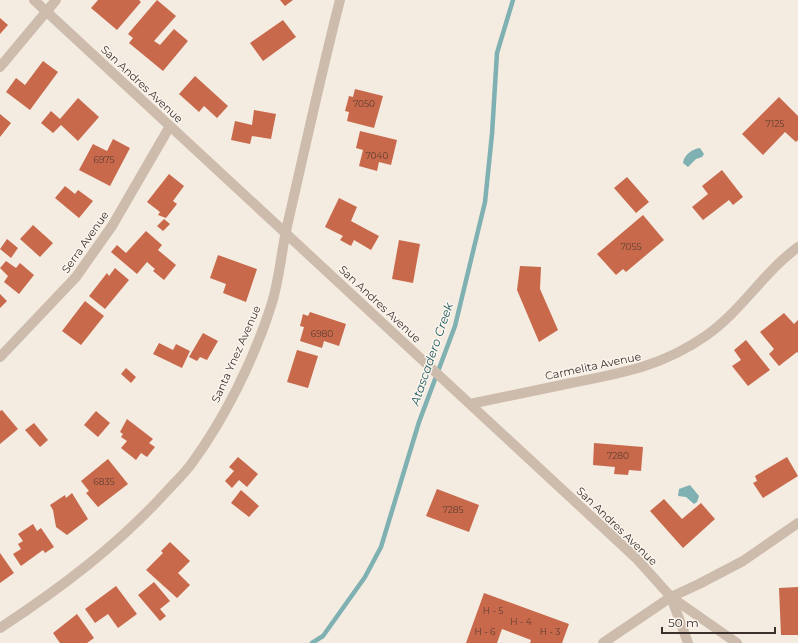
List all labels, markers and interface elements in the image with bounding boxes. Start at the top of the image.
street label: San Andres Avenue [98,42,186,126]
house number: 7050 [353,98,375,109]
house number: 7125 [766,118,784,129]
house number: 7040 [366,150,389,161]
house number: 6975 [93,154,115,165]
street label: Serra Avenue [58,208,112,276]
house number: 7055 [620,241,642,252]
street label: San Andres Avenue [336,262,424,346]
water label: Atascadero Creek [407,300,456,408]
street label: Santa Ynez Avenue [208,303,264,405]
house number: 6980 [311,328,333,339]
street label: Carmelita Avenue [544,349,643,383]
house number: 7280 [607,450,629,461]
house number: 6835 [93,476,115,487]
street label: San Andres Avenue [574,484,661,568]
house number: 7285 [442,504,464,515]
house number: H - 5 [483,605,503,616]
scale bar [662,609,775,635]
text: 50 m [668,615,699,630]
house number: H - 4 [510,616,532,627]
house number: H - 6 [475,626,496,637]
house number: H - 3 [540,626,560,637]

